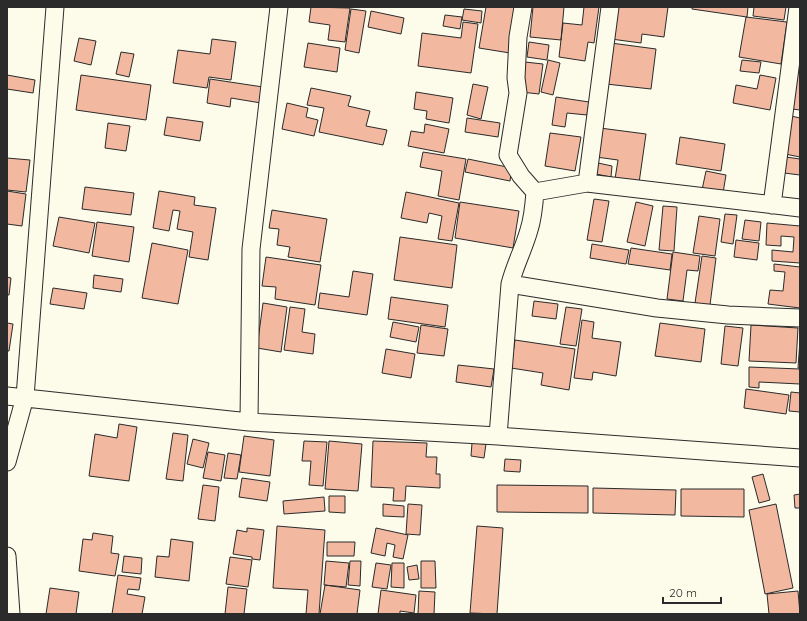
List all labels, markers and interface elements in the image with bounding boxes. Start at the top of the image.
scale bar [663,579,721,605]
text: 20 m [669,585,697,600]

